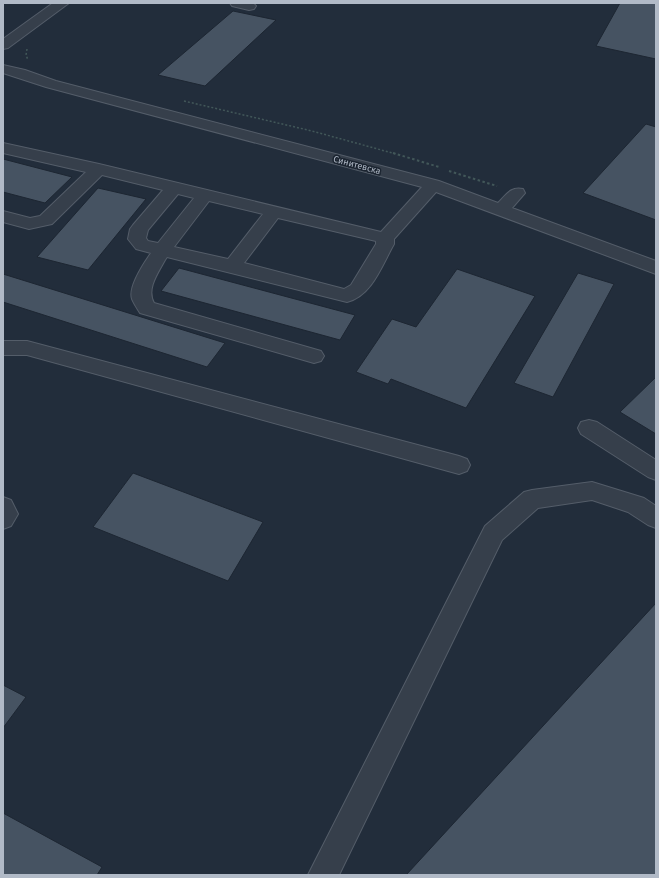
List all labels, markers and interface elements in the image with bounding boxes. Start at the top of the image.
street label: Синитевска [332,154,382,176]

